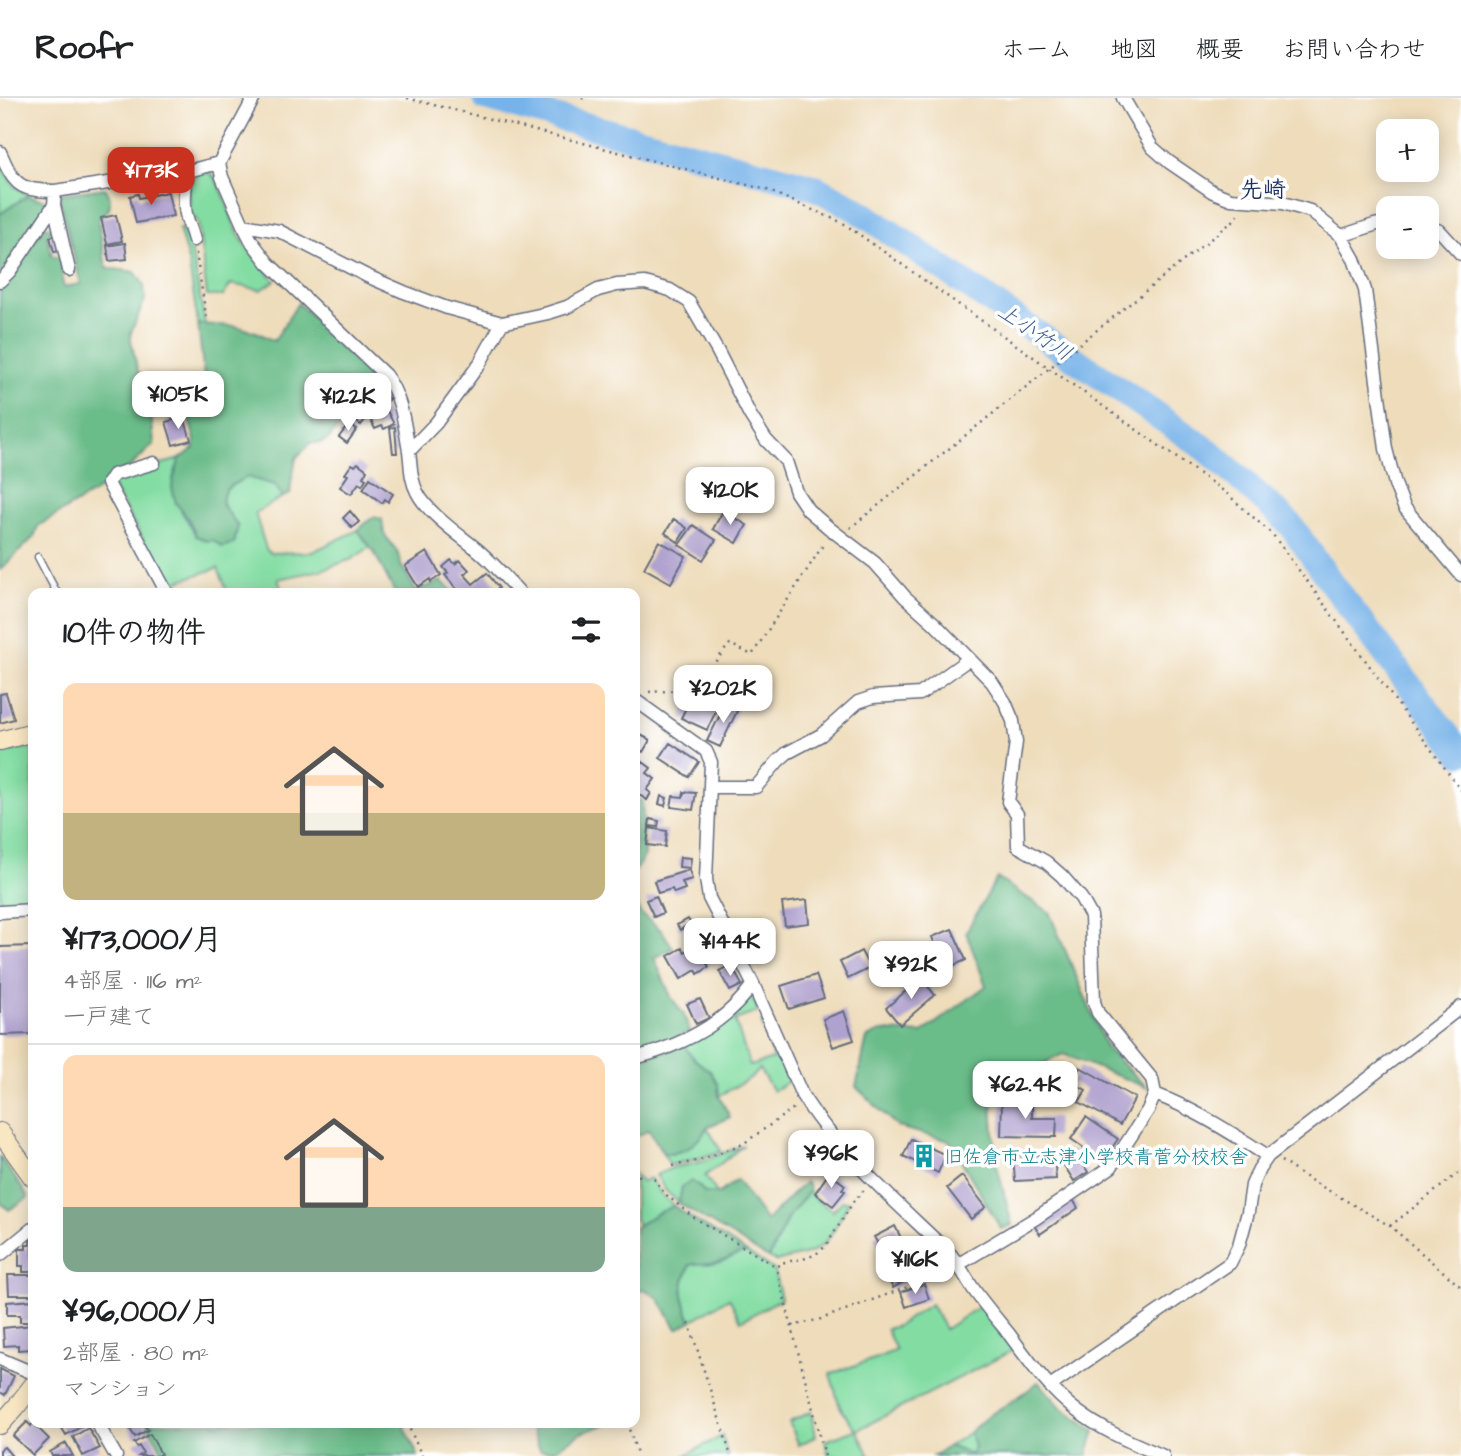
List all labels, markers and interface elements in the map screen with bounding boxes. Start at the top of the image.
text: Roofr [35,25,133,71]
text: ホーム [1001,33,1072,67]
text: 地図 [1110,33,1158,67]
text: 概要 [1196,33,1244,67]
text: お問い合わせ [1282,33,1426,67]
map controls [1376,119,1439,259]
button: + [1376,119,1439,182]
pin: ¥173K [102,148,200,207]
text: ¥173K [123,154,179,186]
district label: 先崎 [1240,174,1286,206]
button: − [1376,196,1439,259]
water label: 上小竹川 [992,297,1078,368]
pin: ¥105K [129,372,227,431]
pin: ¥122K [299,374,397,433]
text: ¥105K [148,378,208,410]
text: ¥122K [320,380,376,412]
pin: ¥120K [681,468,779,527]
text: ¥120K [702,474,758,506]
icon: filters [567,611,605,649]
text: 10件の物件 [63,612,206,654]
pin: ¥202K [674,666,772,725]
text: ¥202K [689,672,757,704]
icon: home [271,728,397,854]
pin: ¥144K [681,918,779,978]
text: ¥173,000/月 [63,919,222,961]
text: ¥144K [700,925,760,957]
pin: ¥92K [870,942,952,1001]
text: ¥92K [885,948,937,980]
text: 4部屋 · 116 m² [63,965,202,997]
text: 一戸建て [63,1001,155,1033]
pin: ¥62.4K [968,1062,1082,1121]
text: ¥62.4K [989,1068,1061,1100]
icon: home [271,1100,397,1226]
pin: ¥96K [790,1130,872,1190]
text: ¥96K [804,1137,858,1169]
building icon: 旧佐倉市立志津小学校青菅分校校舎 [910,1142,938,1170]
place label: 旧佐倉市立志津小学校青菅分校校舎 [944,1144,1248,1171]
pin: ¥116K [866,1236,964,1296]
text: ¥116K [892,1243,938,1275]
text: ¥96,000/月 [63,1291,221,1333]
text: 2部屋 · 80 m² [63,1337,209,1369]
text: マンション [63,1373,177,1405]

